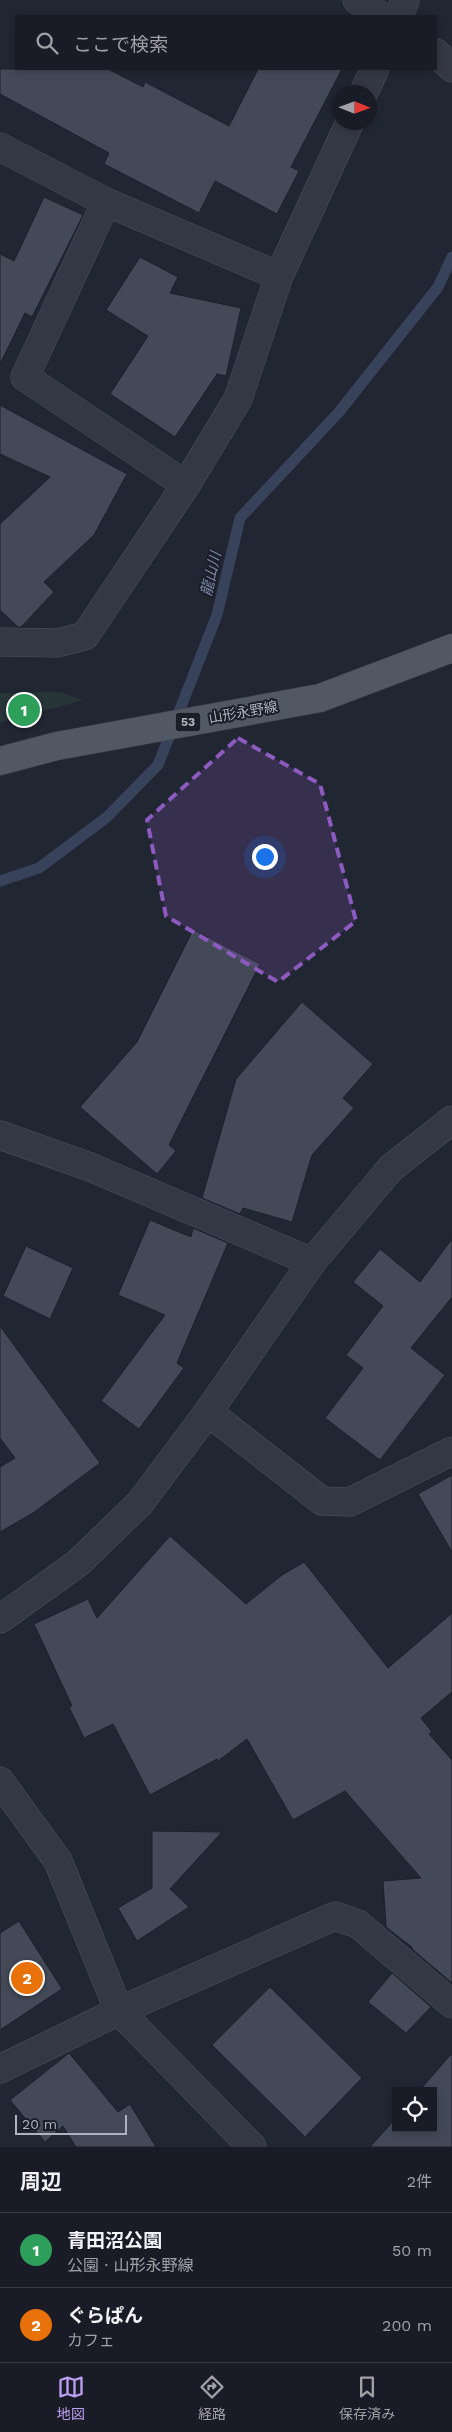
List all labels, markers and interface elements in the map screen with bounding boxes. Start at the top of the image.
search box [15,15,437,70]
icon: search [33,29,61,57]
text: ここで検索 [73,33,168,56]
north arrow [332,85,377,130]
water label: 龍山川 [197,548,225,598]
pin: 1 [8,691,40,729]
street label: 山形永野線 [207,698,279,726]
road number: 53 [176,712,200,732]
your location [252,844,278,870]
pin: 2 [11,1959,43,1997]
map controls [392,2087,437,2132]
button: locate [392,2087,437,2132]
scale bar [15,2112,128,2135]
text: 20 m [22,2116,57,2132]
text: 周辺 [20,2169,62,2194]
text: 2件 [407,2172,432,2191]
text: 青田沼公園 [67,2229,162,2252]
text: 1 [33,2241,39,2260]
text: 50 m [392,2241,432,2260]
text: 公園 · 山形永野線 [67,2256,194,2275]
text: ぐらぱん [67,2304,143,2327]
text: 2 [31,2316,41,2335]
text: 200 m [382,2316,432,2335]
text: カフェ [67,2331,115,2350]
tab: 地図 [57,2373,85,2423]
tab: 経路 [198,2373,226,2423]
tab: 保存済み [339,2373,395,2423]

